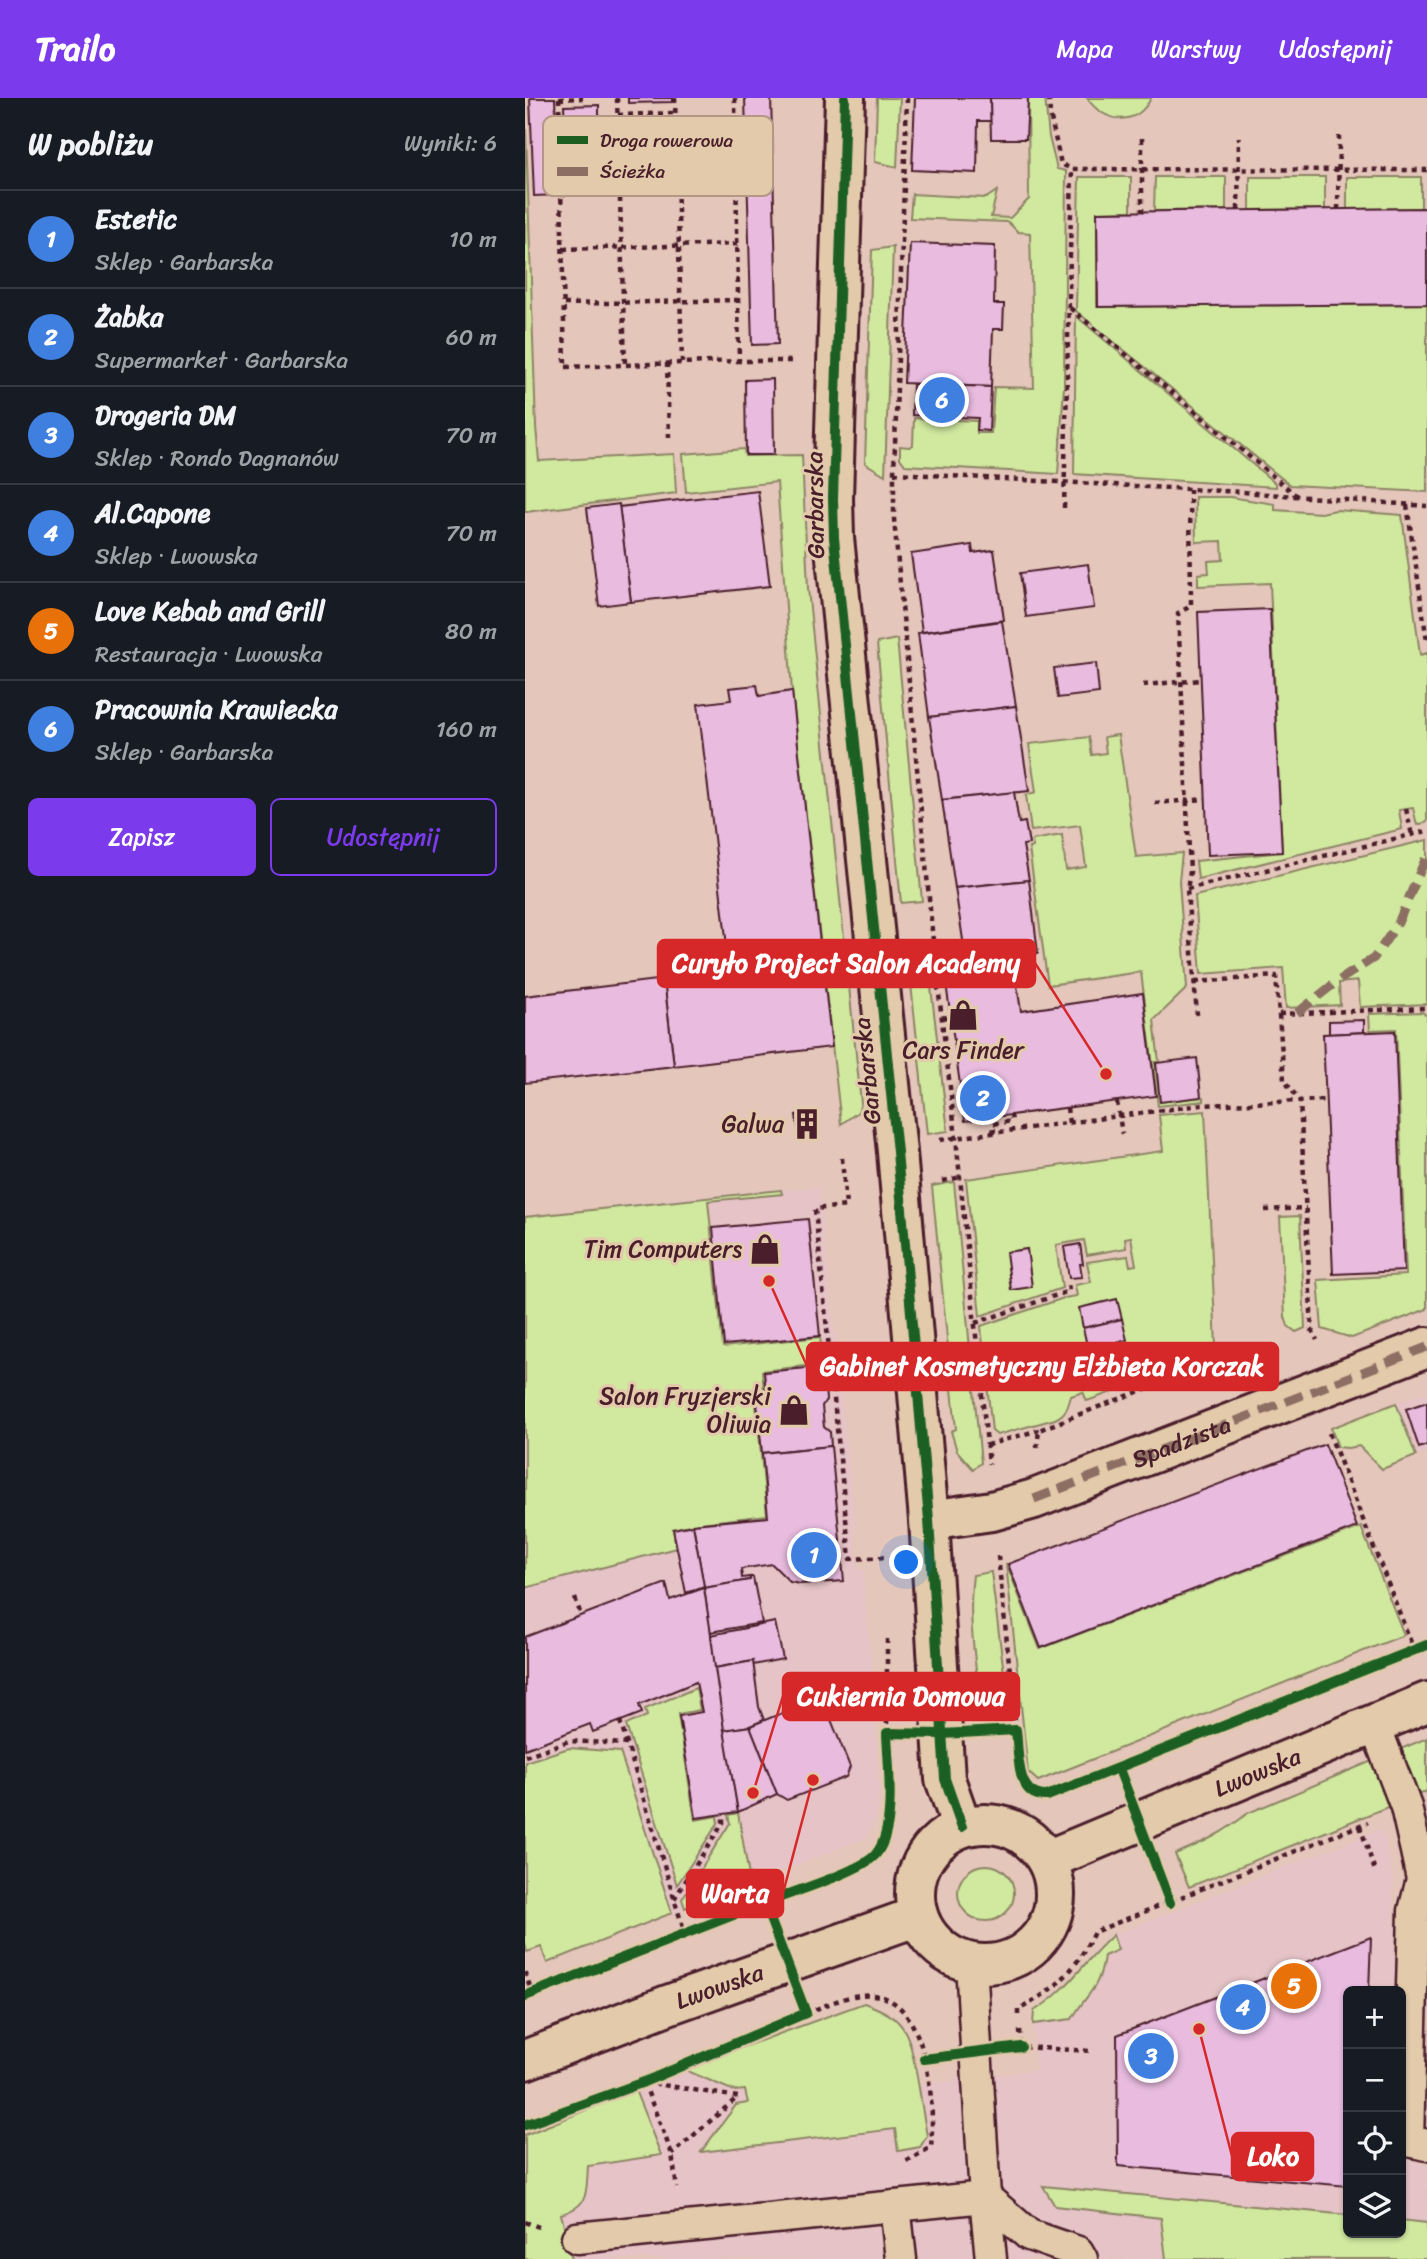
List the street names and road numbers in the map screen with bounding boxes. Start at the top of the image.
street label: Garbarska [793,451,837,559]
street label: Garbarska [841,1015,893,1127]
street label: Spadzista [1125,1404,1237,1480]
street label: Lwowska [1207,1735,1309,1809]
street label: Lwowska [670,1951,770,2022]

